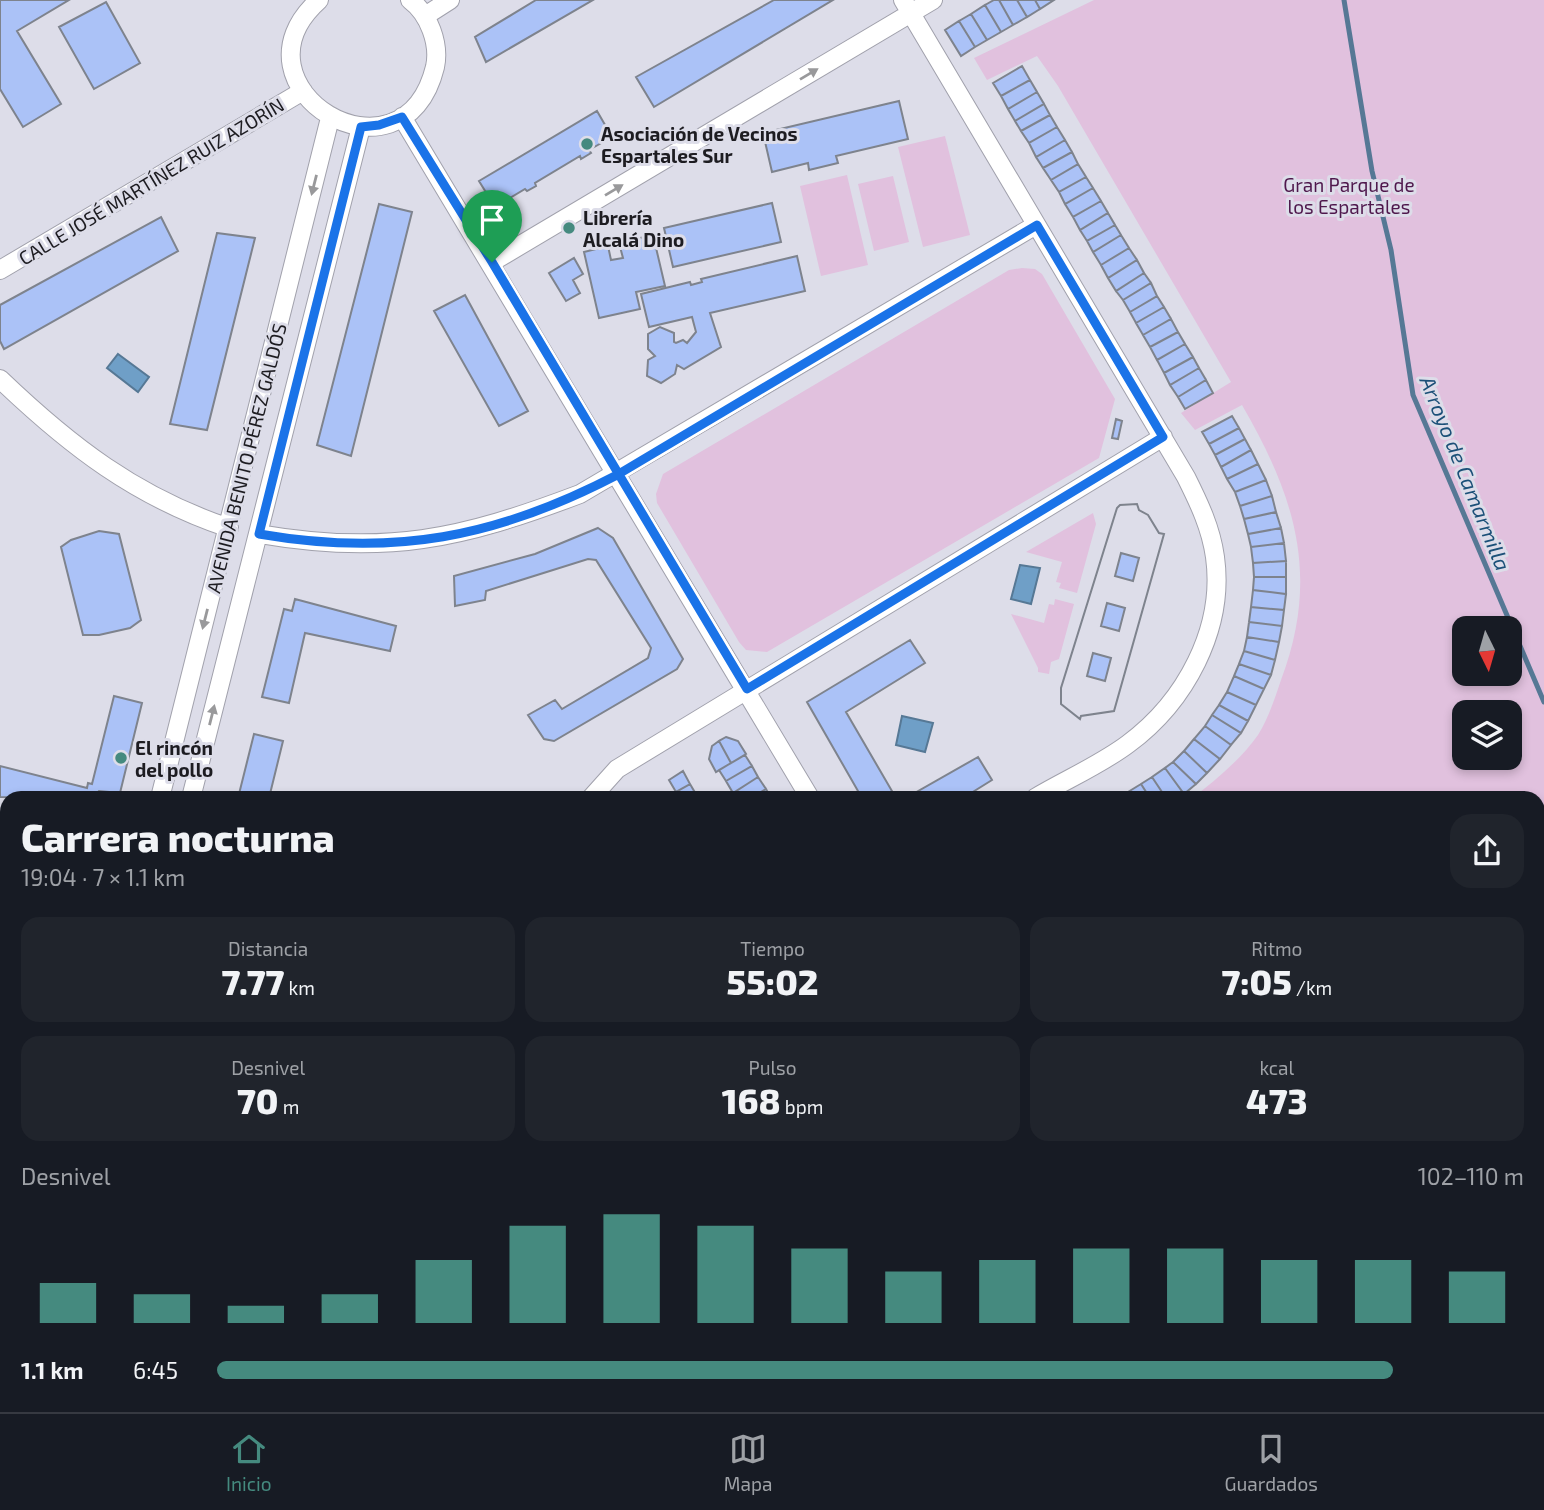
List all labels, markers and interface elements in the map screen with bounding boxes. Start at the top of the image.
one-way arrow [800,68,819,80]
street label: CALLE JOSÉ MARTÍNEZ RUIZ AZORÍN [14,92,288,270]
place label: Asociación de Vecinos Espartales Sur [601,122,798,167]
marker: Asociación de Vecinos Espartales Sur [579,136,595,152]
park label: Gran Parque de los Espartales [1283,173,1415,218]
one-way arrow [308,174,319,196]
one-way arrow [604,184,623,196]
pin [462,190,522,262]
icon: arrive [473,201,511,239]
place label: Librería Alcalá Dino [583,206,684,251]
marker: Librería Alcalá Dino [561,220,577,236]
street label: AVENIDA BENITO PÉREZ GALDÓS [201,321,291,595]
water label: Arroyo de Camarmilla [1414,371,1516,574]
one-way arrow [199,608,210,630]
north arrow [1452,616,1522,686]
map controls [1452,616,1522,770]
button: layers [1452,700,1522,770]
one-way arrow [207,704,218,726]
place label: El rincón del pollo [135,736,213,781]
marker: El rincón del pollo [113,750,129,766]
text: Carrera nocturna [21,814,335,860]
button: share [1450,814,1524,888]
text: 19:04 · 7 × 1.1 km [21,863,185,891]
text: Distancia [228,937,308,960]
text: Tiempo [740,937,805,960]
text: Ritmo [1251,937,1302,960]
text: 7.77 [222,960,284,1002]
text: 55:02 [727,960,818,1002]
text: 7:05 [1221,960,1292,1002]
text: km [284,976,315,999]
text: /km [1292,976,1332,999]
text: Desnivel [231,1056,305,1079]
text: Pulso [748,1056,797,1079]
text: kcal [1259,1056,1294,1079]
text: 70 [237,1079,278,1121]
text: 168 [722,1079,781,1121]
text: 473 [1246,1079,1308,1121]
text: m [278,1095,299,1118]
text: bpm [781,1095,823,1118]
text: Desnivel [21,1162,111,1190]
text: 102–110 m [1418,1162,1524,1190]
text: 1.1 km [21,1356,84,1384]
text: 6:45 [133,1356,178,1384]
tab: Inicio [226,1430,272,1495]
tab: Mapa [724,1430,772,1495]
tab: Guardados [1225,1430,1318,1495]

